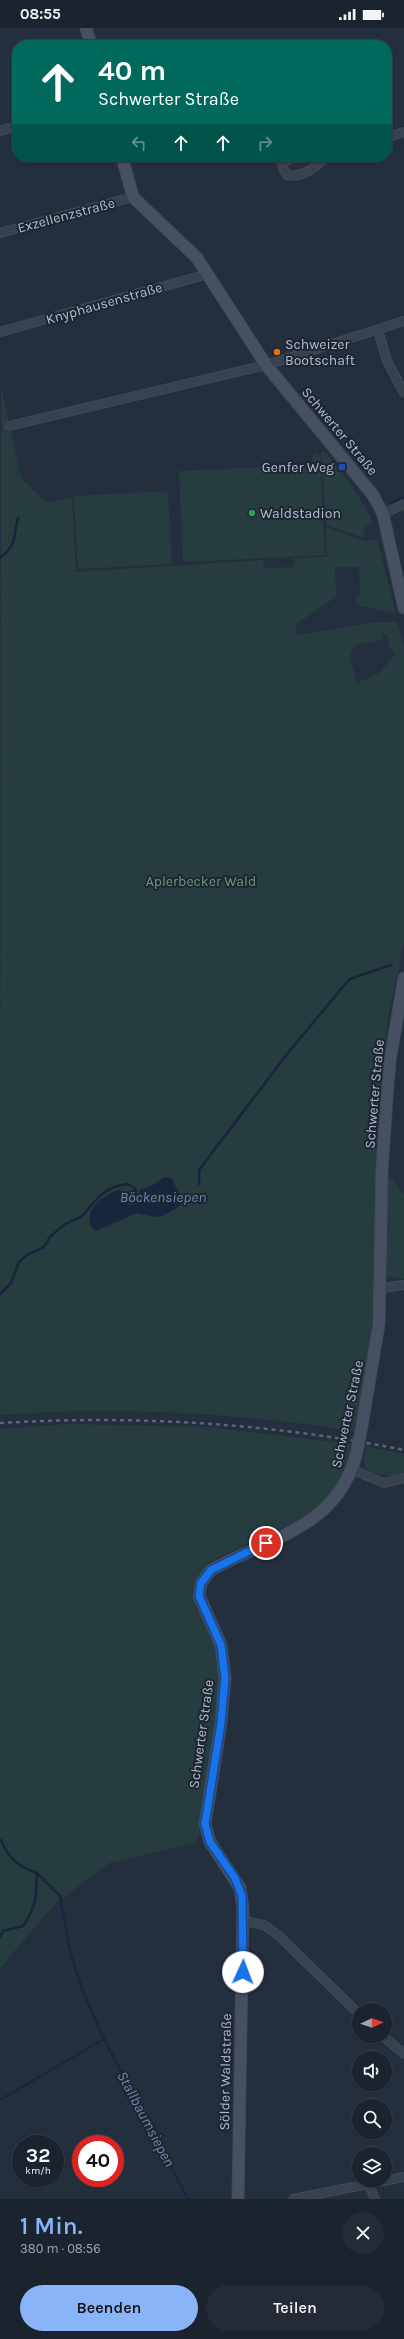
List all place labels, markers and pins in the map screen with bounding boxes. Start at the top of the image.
place label: Schweizer Bootschaft [285,336,355,369]
marker: Schweizer Bootschaft [272,347,282,357]
place label: Genfer Weg [262,459,334,476]
marker: Genfer Weg [337,462,347,472]
place label: Waldstadion [260,505,341,522]
marker: Waldstadion [247,508,257,518]
pin [249,1526,283,1560]

